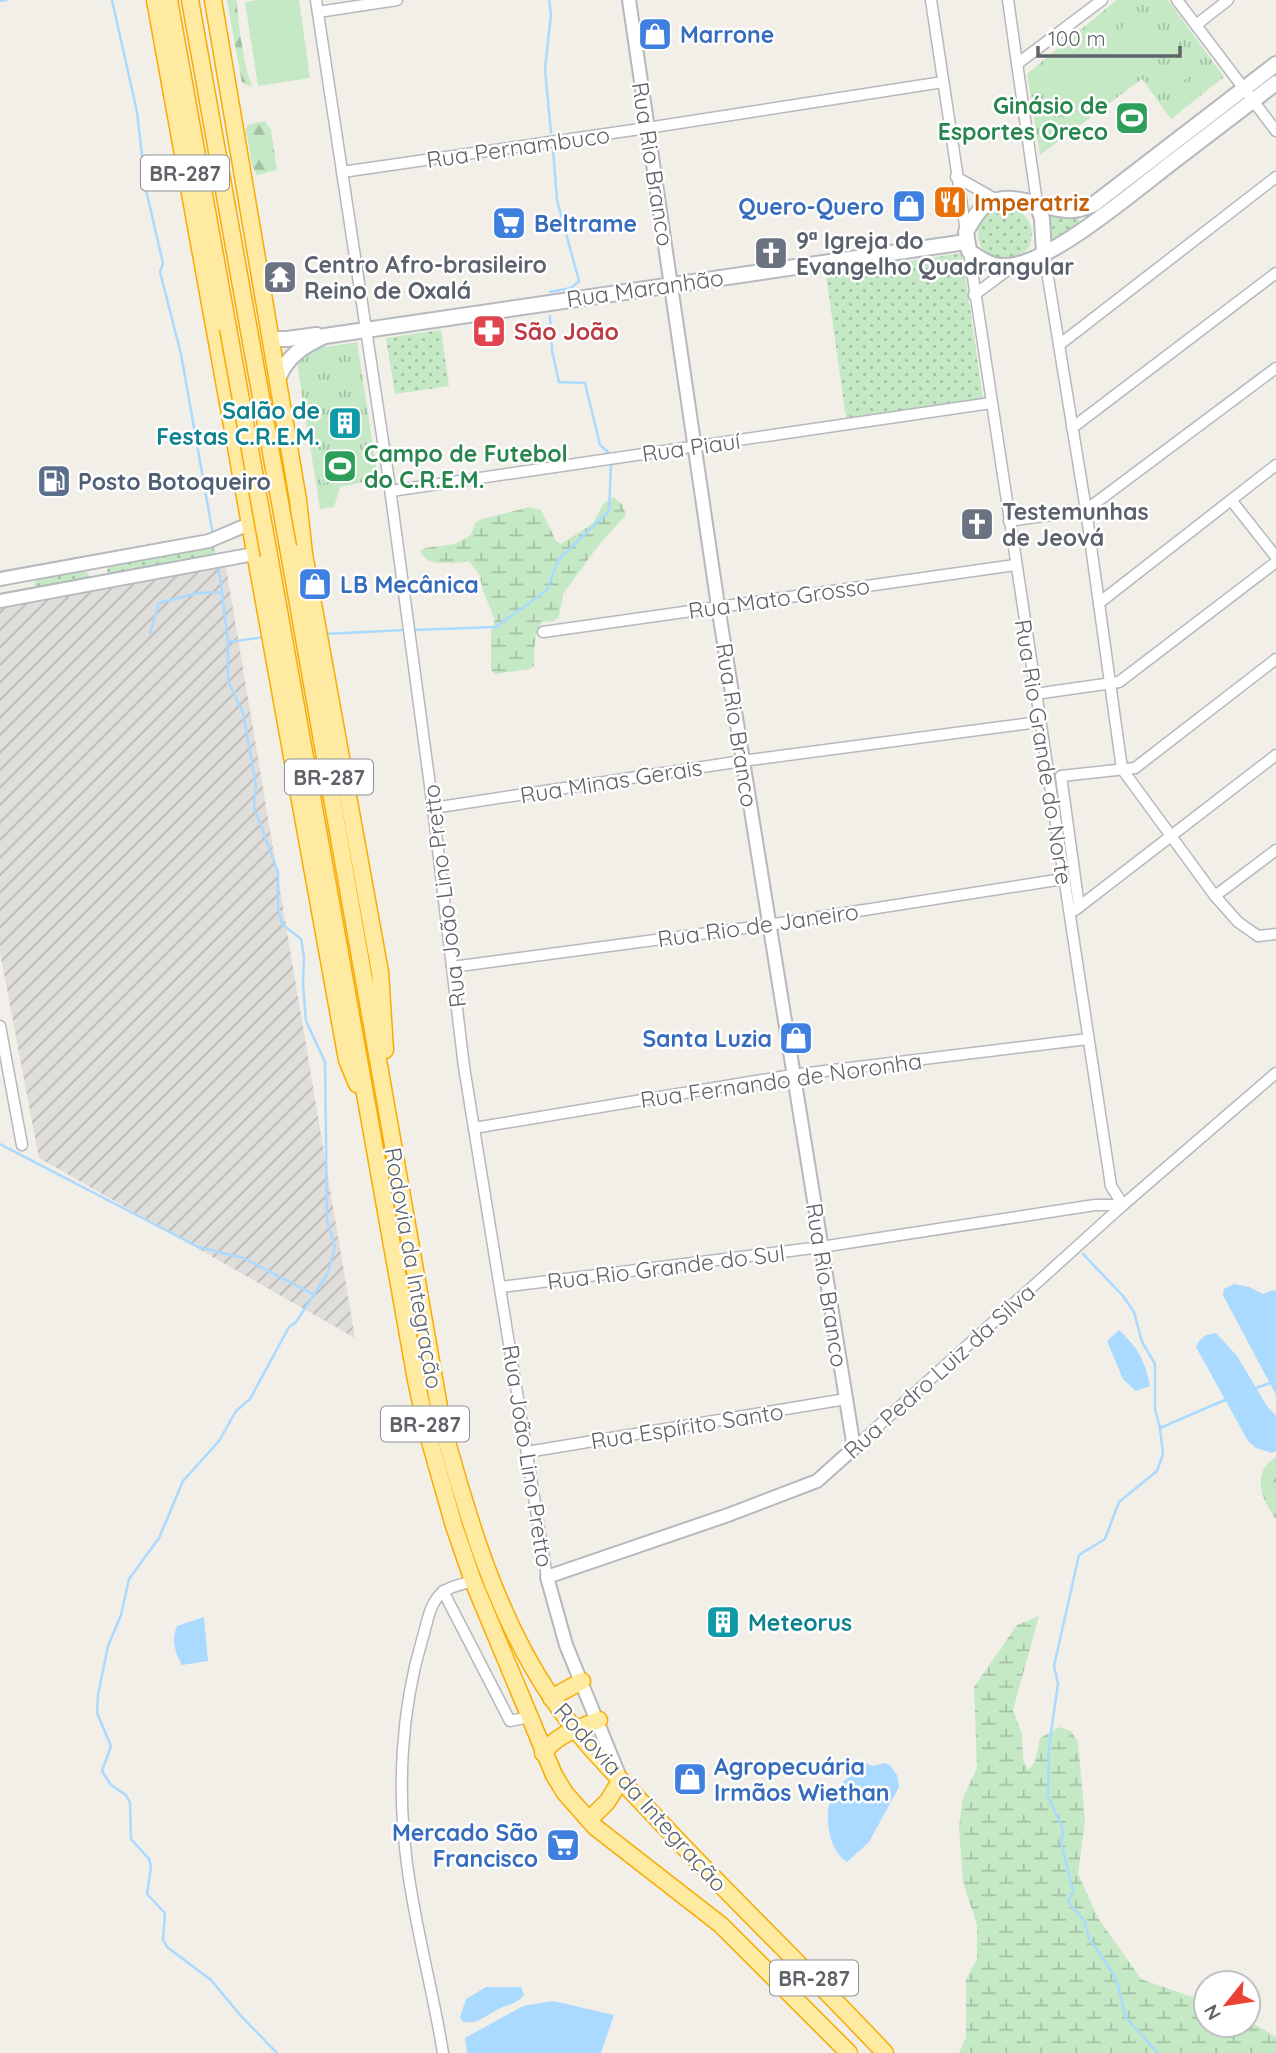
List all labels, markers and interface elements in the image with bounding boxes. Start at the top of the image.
scale bar [1038,14,1180,58]
shop icon: Marrone [636,15,674,53]
place label: Marrone [680,20,774,49]
text: 100 m [1048,25,1106,51]
street label: Rua Rio Branco [626,80,680,248]
place label: Ginásio de Esportes Oreco [938,91,1108,146]
sports icon: Ginásio de Esportes Oreco [1113,99,1151,137]
street label: Rua Pernambuco [424,120,612,174]
road number: BR-287 [141,156,229,190]
restaurant icon: Imperatriz [931,183,969,221]
shop icon: Quero-Quero [890,187,928,225]
place label: Imperatriz [974,188,1090,217]
place label: Quero-Quero [738,192,884,221]
supermarket icon: Beltrame [490,204,528,242]
place label: Beltrame [534,209,637,238]
place label: 9ª Igreja do Evangelho Quadrangular [796,226,1074,281]
church icon: 9ª Igreja do Evangelho Quadrangular [752,234,790,272]
place label: Centro Afro-brasileiro Reino de Oxalá [304,250,547,305]
temple icon: Centro Afro-brasileiro Reino de Oxalá [261,258,299,296]
street label: Rua Maranhão [565,263,725,313]
pharmacy icon: São João [470,312,508,350]
place label: São João [514,317,619,346]
place label: Salão de Festas C.R.E.M. [156,396,320,451]
building icon: Salão de Festas C.R.E.M. [326,404,364,442]
street label: Rua Piauí [640,426,742,468]
place label: Campo de Futebol do C.R.E.M. [364,439,568,494]
sports icon: Campo de Futebol do C.R.E.M. [321,447,359,485]
fuel station icon: Posto Botoqueiro [35,462,73,500]
place label: Posto Botoqueiro [78,467,271,496]
place label: Testemunhas de Jeová [1002,497,1149,552]
church icon: Testemunhas de Jeová [958,505,996,543]
shop icon: LB Mecânica [296,565,334,603]
place label: LB Mecânica [340,570,479,599]
street label: Rua Mato Grosso [686,571,872,625]
street label: Rua Rio Grande do Norte [1009,617,1079,887]
street label: Rua Rio Branco [710,641,764,809]
street label: Rua Minas Gerais [518,752,704,810]
road number: BR-287 [285,760,373,794]
street label: Rua João Lino Pretto [416,783,472,1009]
street label: Rua Rio de Janeiro [656,897,860,953]
shop icon: Santa Luzia [777,1019,815,1057]
place label: Santa Luzia [642,1024,772,1053]
street label: Rua Fernando de Noronha [638,1046,924,1114]
street label: Rodovia da Integração [378,1145,450,1391]
street label: Rua Rio Branco [800,1201,854,1369]
street label: Rua Rio Grande do Sul [545,1238,787,1296]
street label: Rua Pedro Luiz da Silva [837,1277,1041,1465]
street label: Rua João Lino Pretto [496,1343,560,1569]
street label: Rua Espírito Santo [589,1396,785,1456]
road number: BR-287 [381,1406,469,1442]
building icon: Meteorus [704,1603,742,1641]
place label: Meteorus [748,1608,852,1637]
street label: Rodovia da Integração [548,1696,734,1898]
place label: Agropecuária Irmãos Wiethan [714,1752,890,1807]
shop icon: Agropecuária Irmãos Wiethan [671,1760,709,1798]
place label: Mercado São Francisco [392,1818,538,1873]
supermarket icon: Mercado São Francisco [544,1826,582,1864]
road number: BR-287 [770,1960,858,1996]
north arrow [1192,1969,1262,2039]
text: N [1198,2000,1226,2025]

